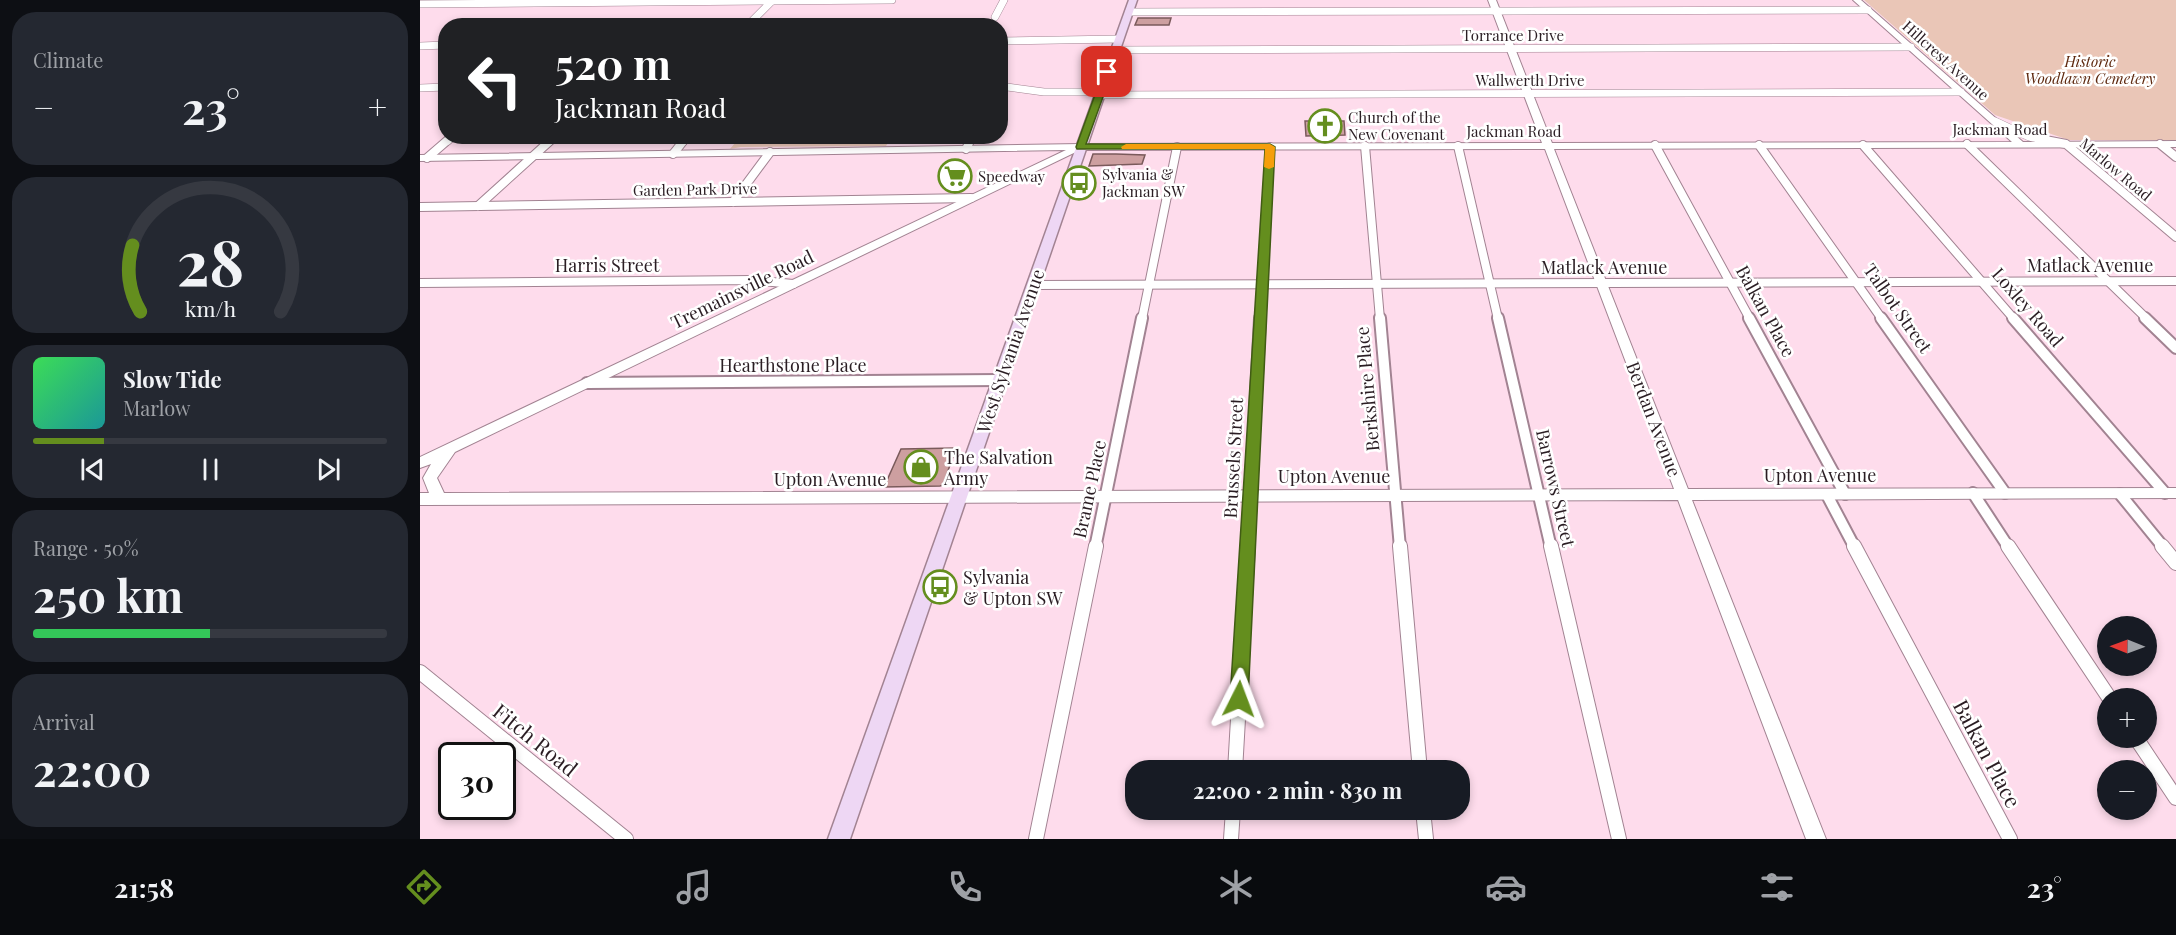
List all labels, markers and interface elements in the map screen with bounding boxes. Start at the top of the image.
street label: Hillcrest Avenue [1898,16,1994,104]
street label: Torrance Drive [1462,25,1564,45]
text: 520 m [555,35,671,91]
icon: left [456,42,534,120]
text: Climate [33,46,103,73]
pin [1081,46,1132,97]
park label: Historic Woodlawn Cemetery [2025,51,2155,88]
icon: arrive [1090,55,1123,88]
street label: Wallwerth Drive [1474,70,1585,90]
text: 23° [182,76,240,136]
text: − [33,84,54,128]
text: + [368,84,387,128]
text: Jackman Road [555,89,726,125]
place label: Church of the New Covenant [1348,107,1445,144]
church icon: Church of the New Covenant [1307,108,1343,144]
street label: Jackman Road [1951,119,2048,139]
street label: Jackman Road [1465,121,1562,141]
street label: Marlow Road [2076,133,2156,205]
supermarket icon: Speedway [937,158,973,194]
place label: Sylvania & Jackman SW [1101,164,1185,201]
bus stop icon: Sylvania & Jackman SW [1061,165,1097,201]
place label: Speedway [978,166,1046,186]
street label: Garden Park Drive [633,178,757,200]
text: 28 [176,218,244,302]
street label: Tremainsville Road [667,244,818,334]
street label: Harris Street [555,253,660,277]
street label: Matlack Avenue [2027,253,2153,277]
street label: Matlack Avenue [1541,255,1667,279]
street label: Talbot Street [1858,259,1938,358]
street label: Balkan Place [1731,261,1801,361]
street label: Loxley Road [1987,262,2069,352]
street label: West Sylvania Avenue [970,266,1049,437]
text: km/h [184,294,236,322]
street label: Berkshire Place [1350,326,1384,452]
street label: Hearthstone Place [719,353,867,377]
street label: Berdan Avenue [1621,358,1687,480]
text: Slow Tide [123,364,222,394]
text: Marlow [123,394,191,421]
street label: Brussels Street [1218,396,1248,519]
street label: Barrows Street [1531,427,1581,550]
street label: Brame Place [1067,438,1111,540]
place label: The Salvation Army [943,445,1053,490]
shop icon: The Salvation Army [903,449,939,485]
icon: previous [76,453,109,486]
icon: pause [194,453,227,486]
icon: next [312,453,345,486]
street label: Upton Avenue [1764,463,1876,487]
street label: Upton Avenue [1278,464,1390,488]
street label: Upton Avenue [774,467,886,491]
text: Range · 50% [33,534,139,561]
text: 250 km [33,564,183,624]
place label: Sylvania & Upton SW [963,565,1063,610]
bus stop icon: Sylvania & Upton SW [922,569,958,605]
north arrow [2097,616,2157,676]
map controls [2097,616,2157,820]
position arrow [1207,667,1271,731]
button: + [2097,688,2157,748]
street label: Balkan Place [1948,694,2028,812]
street label: Fitch Road [488,696,584,782]
text: Arrival [33,708,95,735]
text: 22:00 [33,738,151,798]
speed limit sign: 30 [438,742,516,820]
button: − [2097,760,2157,820]
text: 22:00 · 2 min · 830 m [1193,775,1402,805]
icon: directions [403,866,445,908]
icon: music [673,866,715,908]
icon: phone [944,866,986,908]
icon: climate [1215,866,1257,908]
icon: car [1485,866,1527,908]
icon: filters [1756,866,1798,908]
text: 21:58 [114,869,174,905]
text: 23° [2027,869,2062,905]

